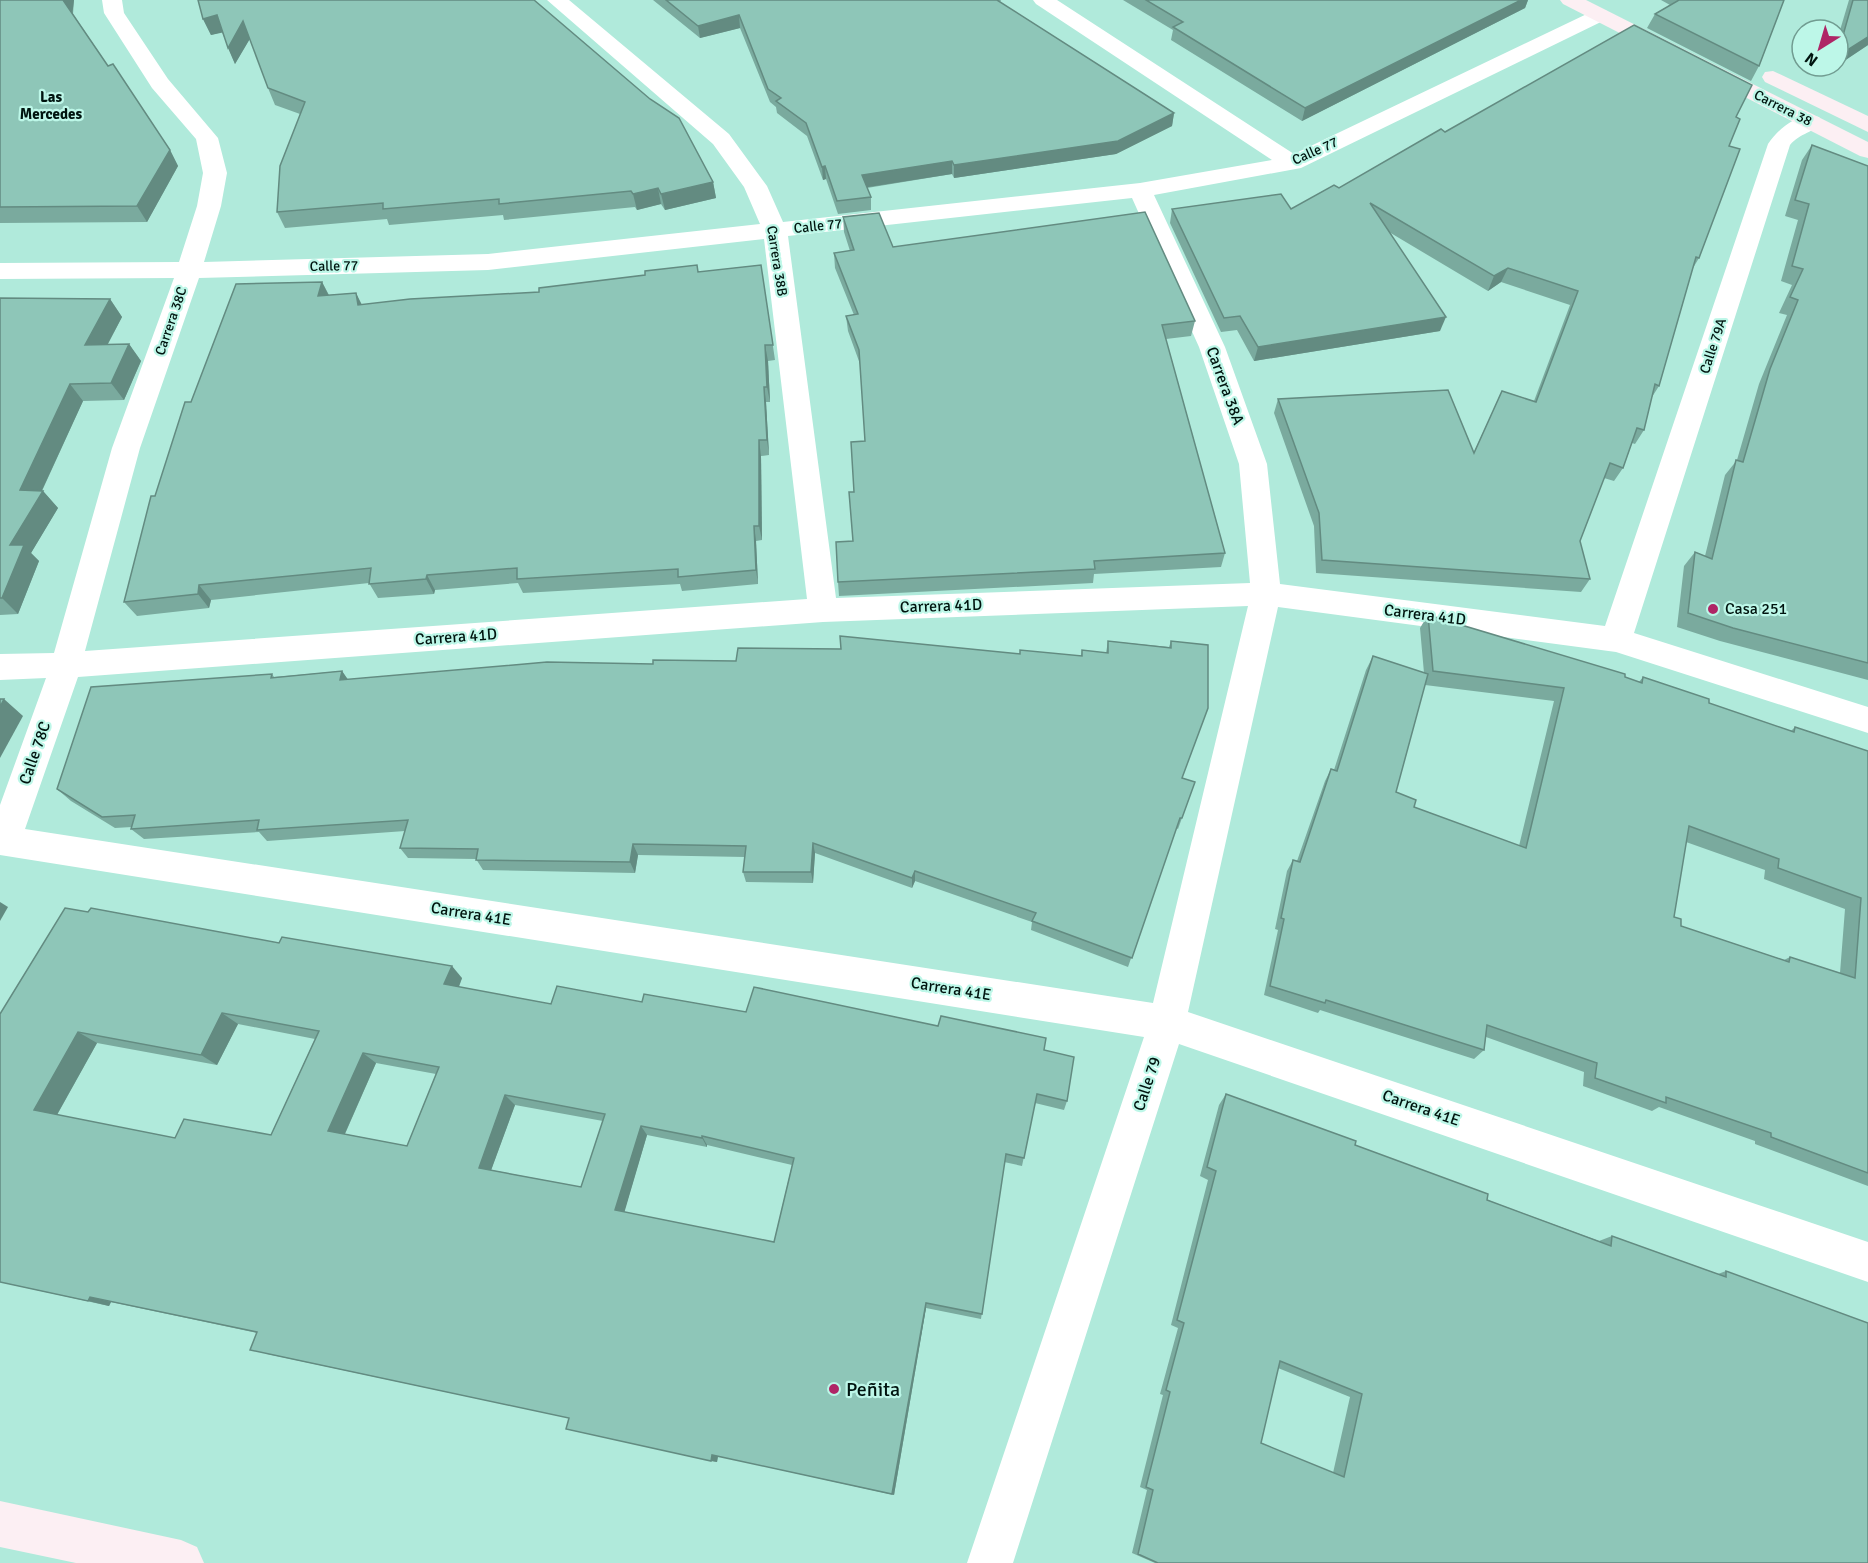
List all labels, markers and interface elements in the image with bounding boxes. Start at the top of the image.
north arrow [1790,18,1850,78]
text: N [1801,48,1822,71]
street label: Carrera 38 [1751,86,1815,130]
district label: Las Mercedes [20,88,83,123]
street label: Calle 77 [1289,133,1341,169]
street label: Calle 77 [793,215,843,237]
street label: Carrera 38B [763,224,791,298]
street label: Calle 77 [310,257,358,275]
street label: Carrera 38C [151,285,191,357]
street label: Calle 79A [1696,316,1730,376]
street label: Carrera 38A [1202,344,1248,428]
street label: Carrera 41D [900,595,982,617]
place label: Casa 251 [1725,599,1787,619]
street label: Carrera 41D [1383,600,1467,630]
marker: Casa 251 [1706,602,1720,616]
street label: Carrera 41D [414,624,498,650]
street label: Calle 78C [15,719,55,787]
street label: Carrera 41E [429,898,513,930]
street label: Carrera 41E [909,973,993,1005]
street label: Calle 79 [1129,1054,1165,1114]
street label: Carrera 41E [1380,1085,1462,1131]
place label: Peñita [846,1377,900,1402]
marker: Peñita [827,1382,841,1396]

